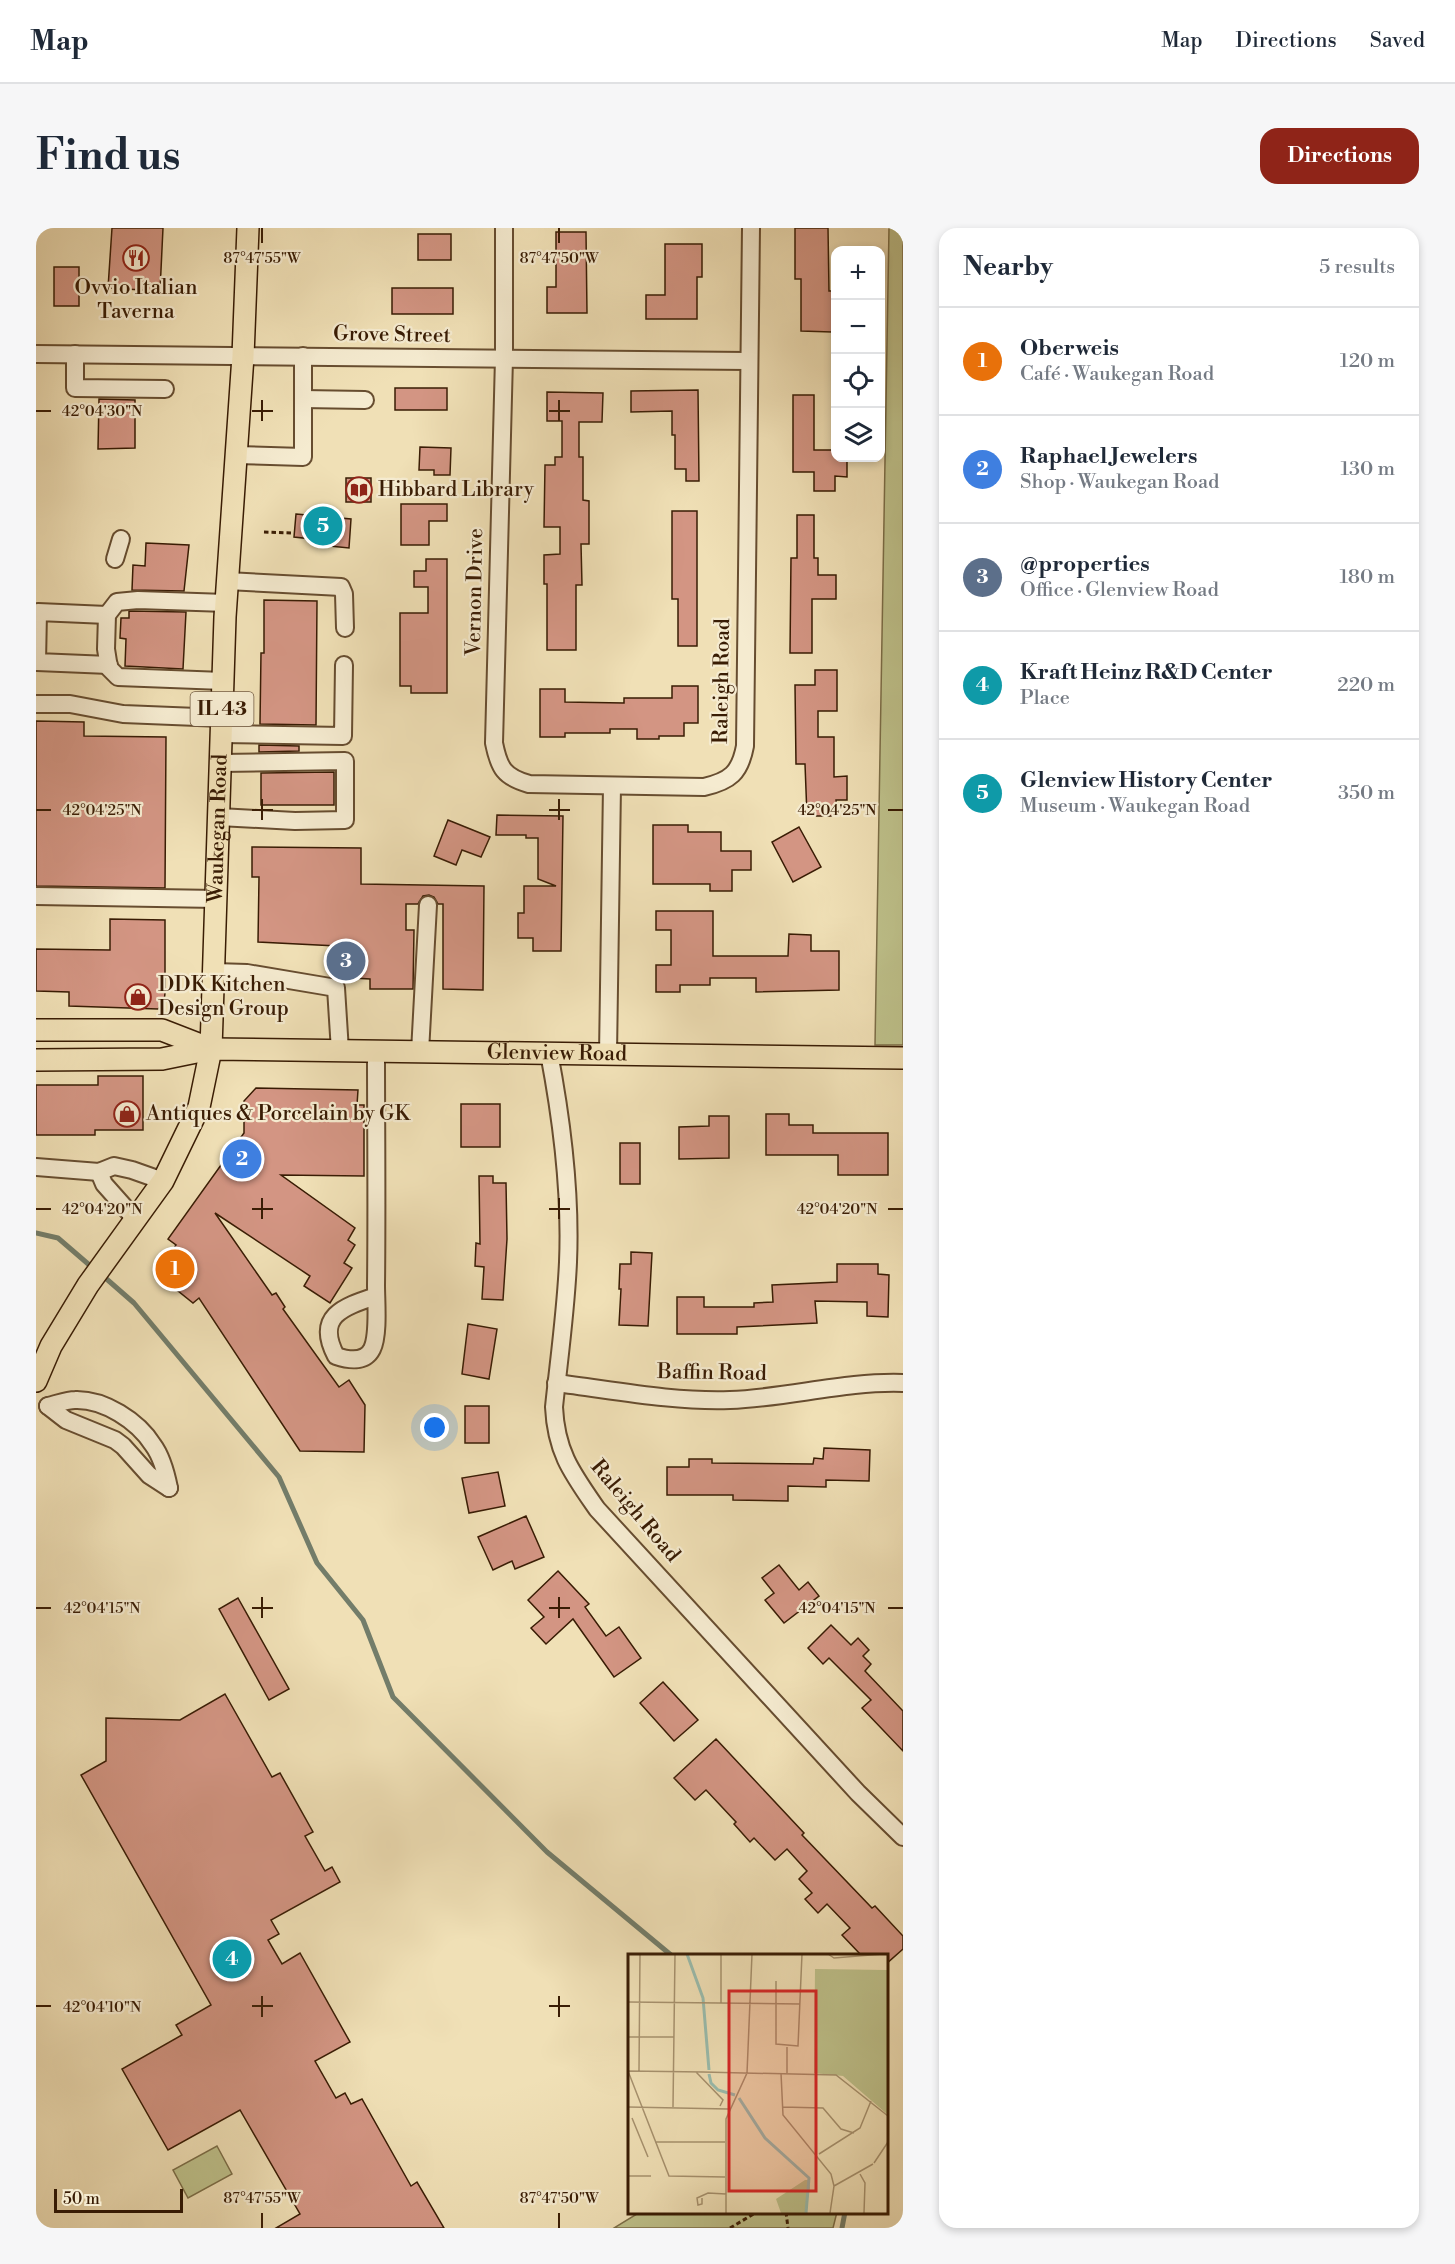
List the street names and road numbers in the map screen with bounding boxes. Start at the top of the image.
street label: Grove Street [333,321,452,349]
street label: Vernon Drive [461,528,489,657]
street label: Raleigh Road [708,618,736,744]
road number: IL 43 [190,692,254,726]
street label: Waukegan Road [203,753,234,904]
street label: Glenview Road [487,1040,627,1067]
street label: Baffin Road [656,1359,767,1387]
street label: Raleigh Road [585,1454,685,1568]

